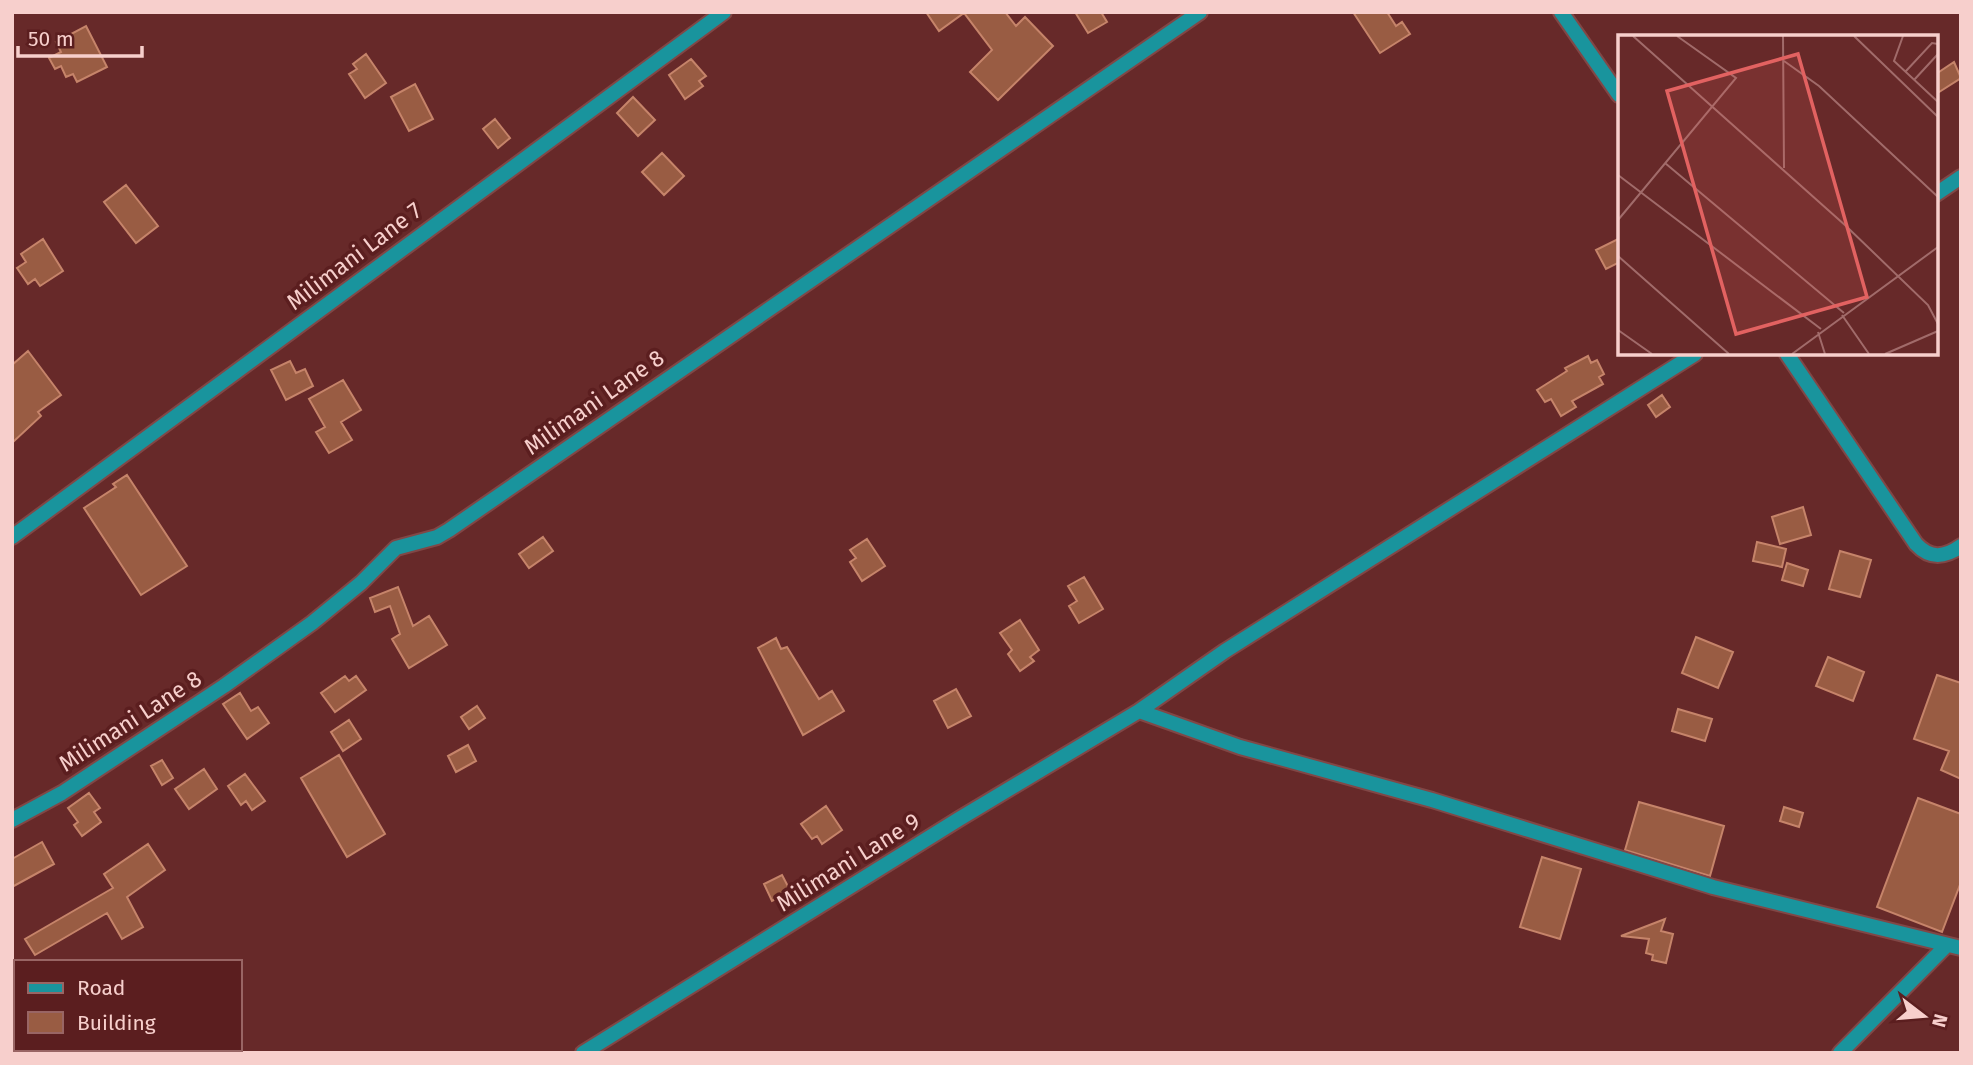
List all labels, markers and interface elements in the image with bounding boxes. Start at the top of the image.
scale bar [18,14,142,58]
text: 50 m [28,26,74,52]
inset map [1618,35,1938,355]
street label: Milimani Lane 7 [281,196,427,316]
street label: Milimani Lane 8 [519,343,669,461]
street label: Milimani Lane 8 [53,664,207,778]
street label: Milimani Lane 9 [771,807,925,917]
legend [14,960,242,1051]
text: Road [77,975,125,1001]
north arrow [1889,981,1959,1051]
text: Building [77,1010,156,1036]
text: N [1927,1011,1953,1030]

